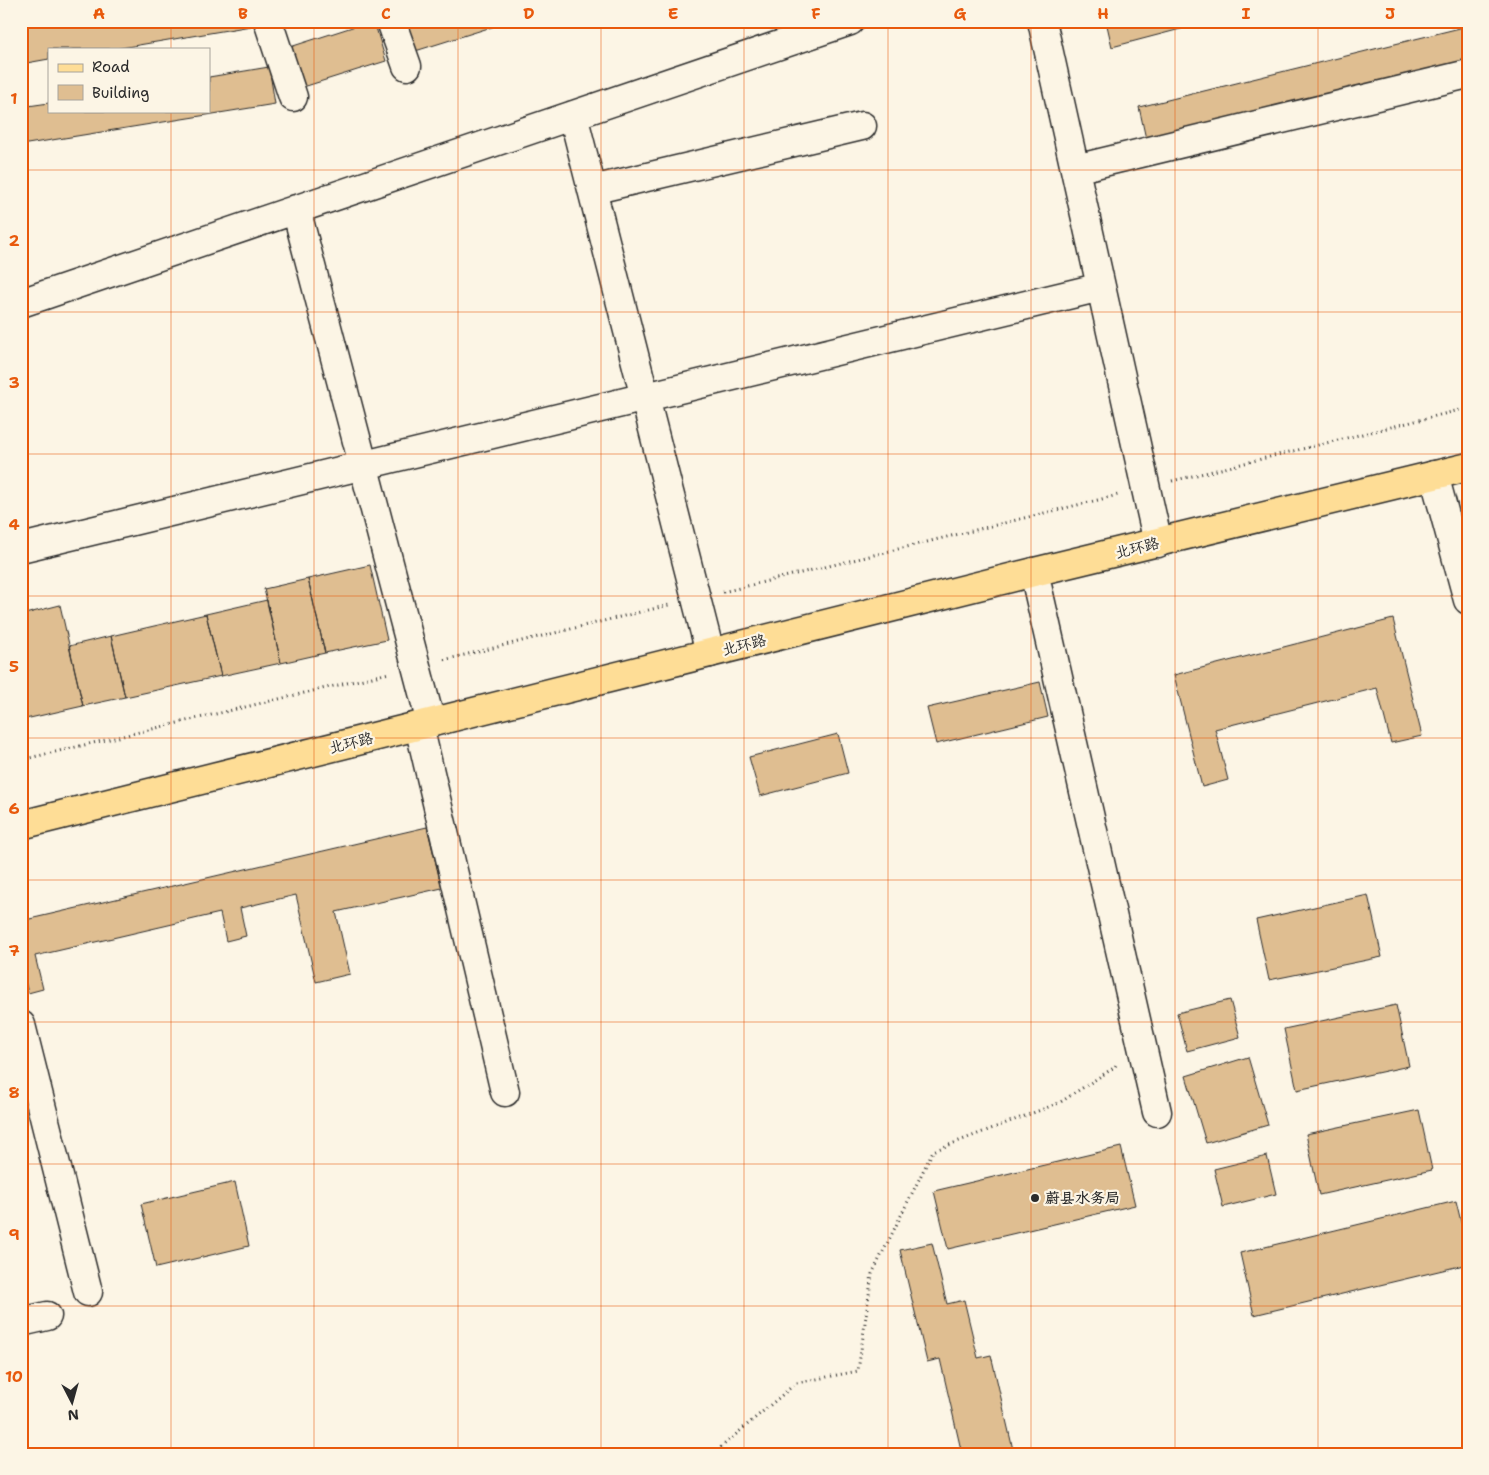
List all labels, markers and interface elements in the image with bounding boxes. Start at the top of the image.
text: A [93,3,105,24]
text: B [238,3,248,24]
text: C [381,3,391,24]
text: D [523,3,535,24]
text: E [668,3,678,24]
text: F [811,3,821,24]
text: G [954,3,967,24]
text: H [1097,3,1109,24]
text: I [1242,3,1251,24]
text: J [1385,3,1395,24]
legend [48,48,210,112]
text: Road [92,57,130,77]
text: Building [92,83,149,103]
text: 1 [10,88,18,109]
text: 2 [8,230,20,251]
text: 3 [8,372,20,393]
text: 4 [8,514,20,535]
street label: 北环路 [1113,533,1161,563]
street label: 北环路 [720,630,768,660]
text: 5 [9,656,19,677]
street label: 北环路 [327,728,375,758]
text: 6 [8,798,20,819]
text: 7 [8,940,20,961]
text: 8 [8,1082,20,1103]
place label: 蔚县水务局 [1045,1188,1120,1208]
marker: 蔚县水务局 [1029,1192,1041,1204]
text: 9 [8,1224,20,1245]
text: 10 [5,1366,23,1387]
north arrow [48,1378,98,1428]
text: N [67,1405,80,1424]

